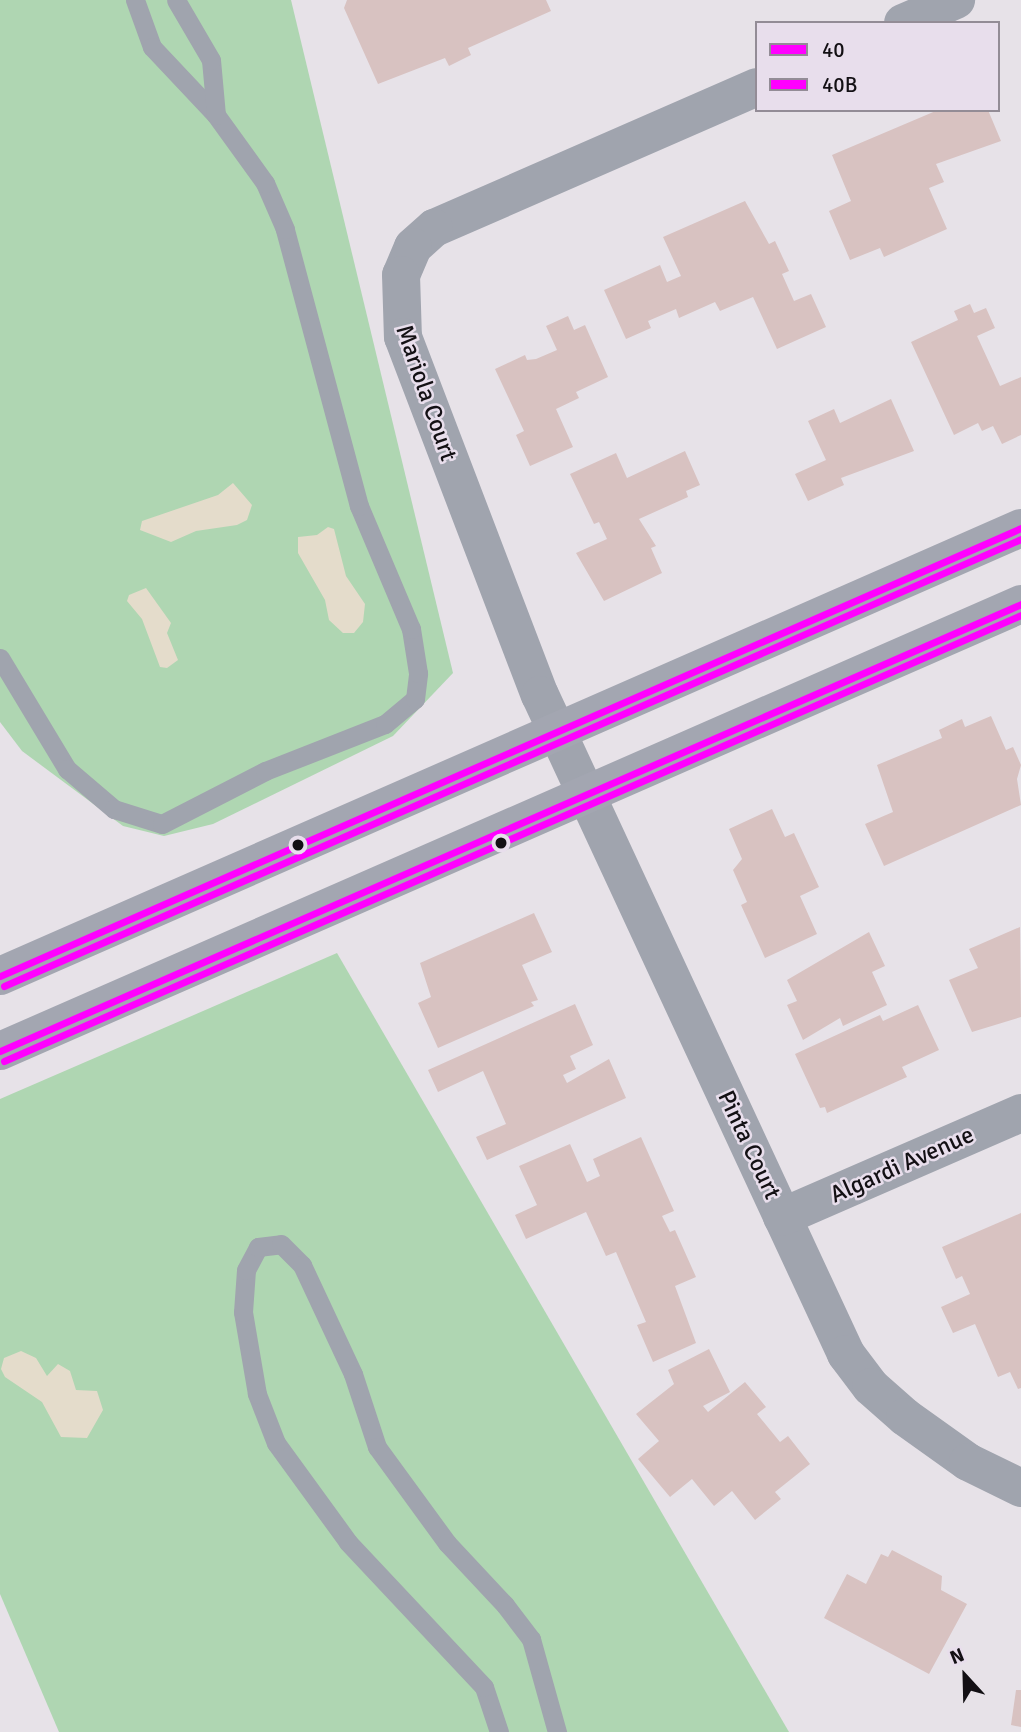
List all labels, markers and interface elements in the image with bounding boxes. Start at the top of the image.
legend [755,21,1000,112]
text: 40 [822,37,845,63]
text: 40B [822,72,857,98]
street label: Mariola Court [389,321,463,465]
unlabelled marker [494,836,508,850]
unlabelled marker [291,838,305,852]
street label: Pinta Court [711,1086,787,1204]
street label: Algardi Avenue [826,1120,978,1210]
north arrow [930,1641,1000,1711]
text: N [947,1643,968,1670]

